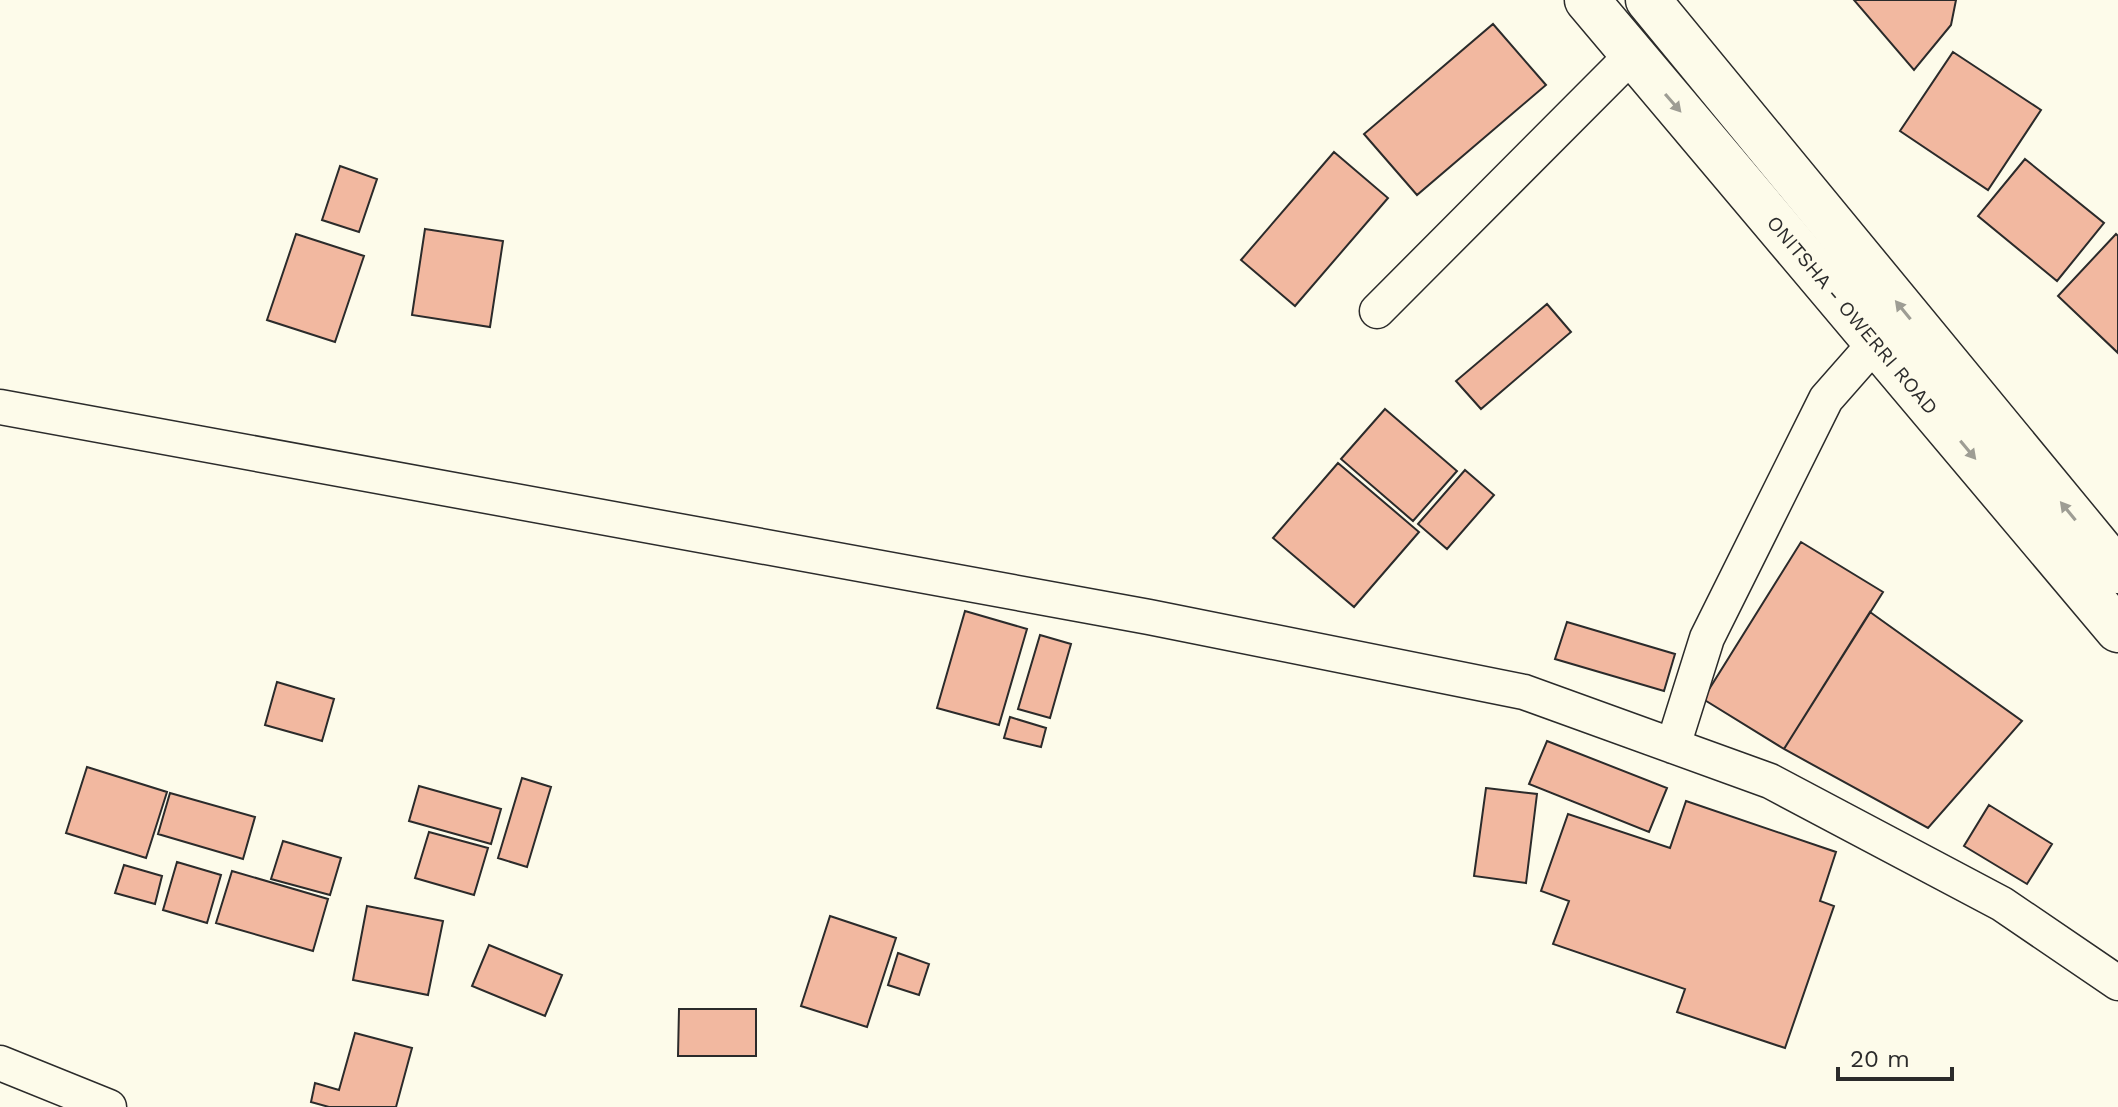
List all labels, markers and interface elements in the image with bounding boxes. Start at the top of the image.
one-way arrow [1664,92,1681,112]
street label: ONITSHA - OWERRI ROAD [1762,211,1943,419]
one-way arrow [1895,300,1912,320]
one-way arrow [1959,440,1976,460]
one-way arrow [2060,501,2077,521]
scale bar [1838,1031,1952,1081]
text: 20 m [1850,1045,1910,1073]

